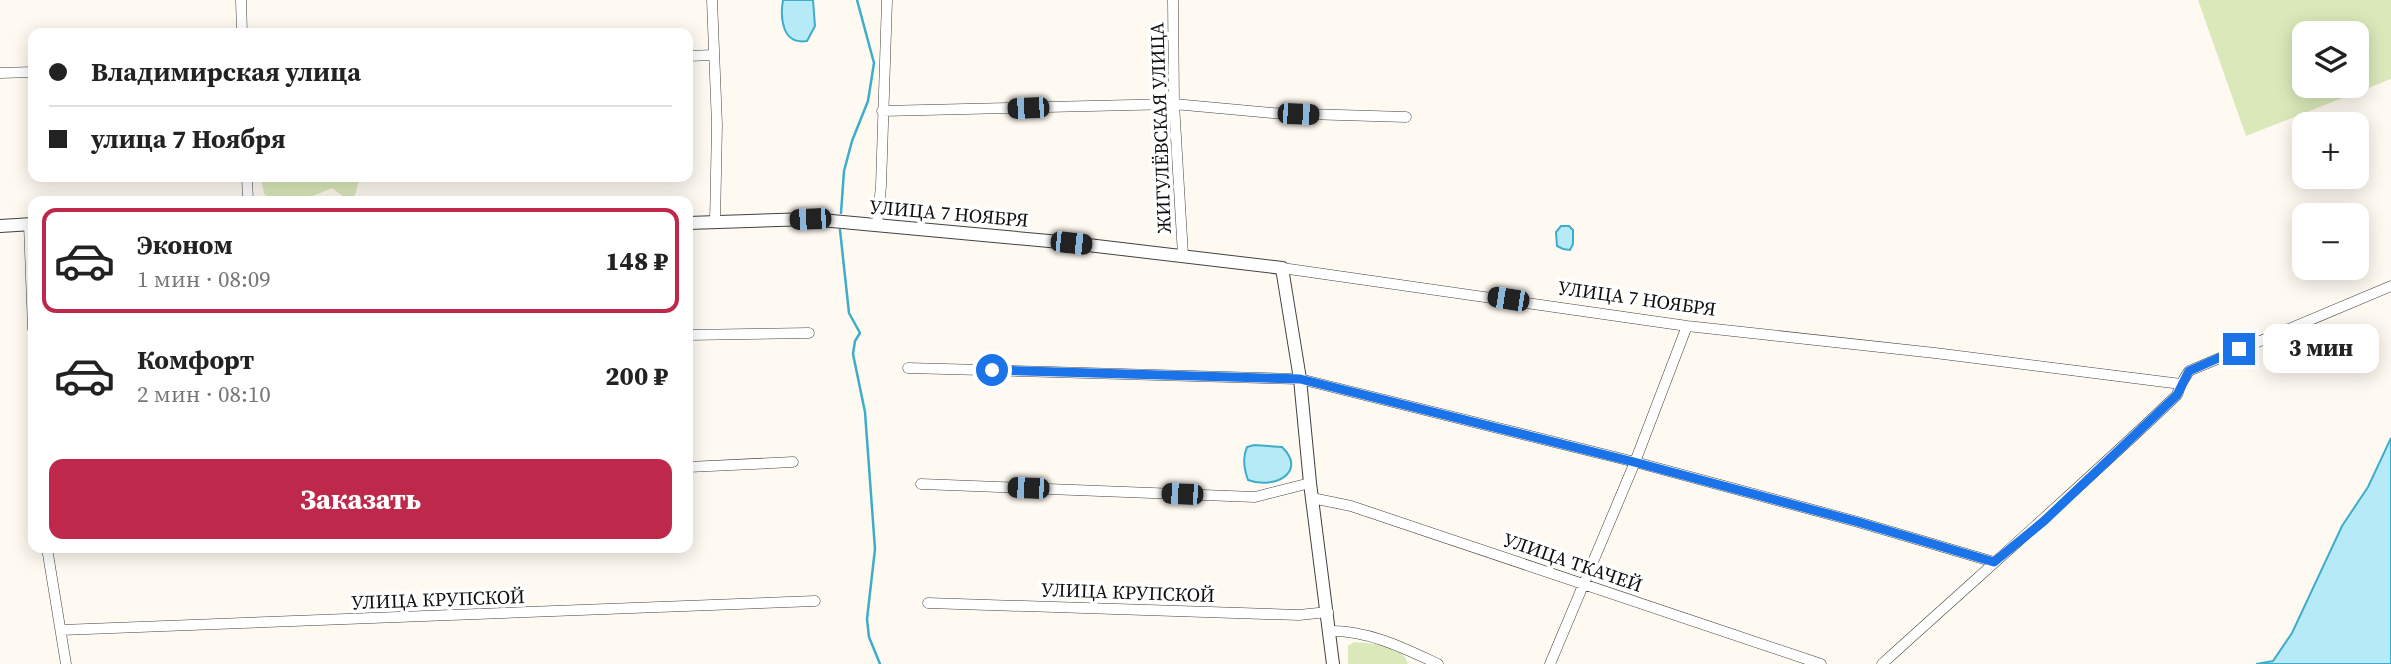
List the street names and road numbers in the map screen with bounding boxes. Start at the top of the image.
street label: ЖИГУЛЁВСКАЯ УЛИЦА [1143,22,1177,234]
street label: УЛИЦА 7 НОЯБРЯ [869,193,1029,233]
street label: УЛИЦА 7 НОЯБРЯ [1556,274,1718,322]
street label: УЛИЦА ТКАЧЕЙ [1500,526,1646,598]
street label: УЛИЦА КРУПСКОЙ [1041,576,1215,608]
street label: УЛИЦА КРУПСКОЙ [351,583,525,615]

